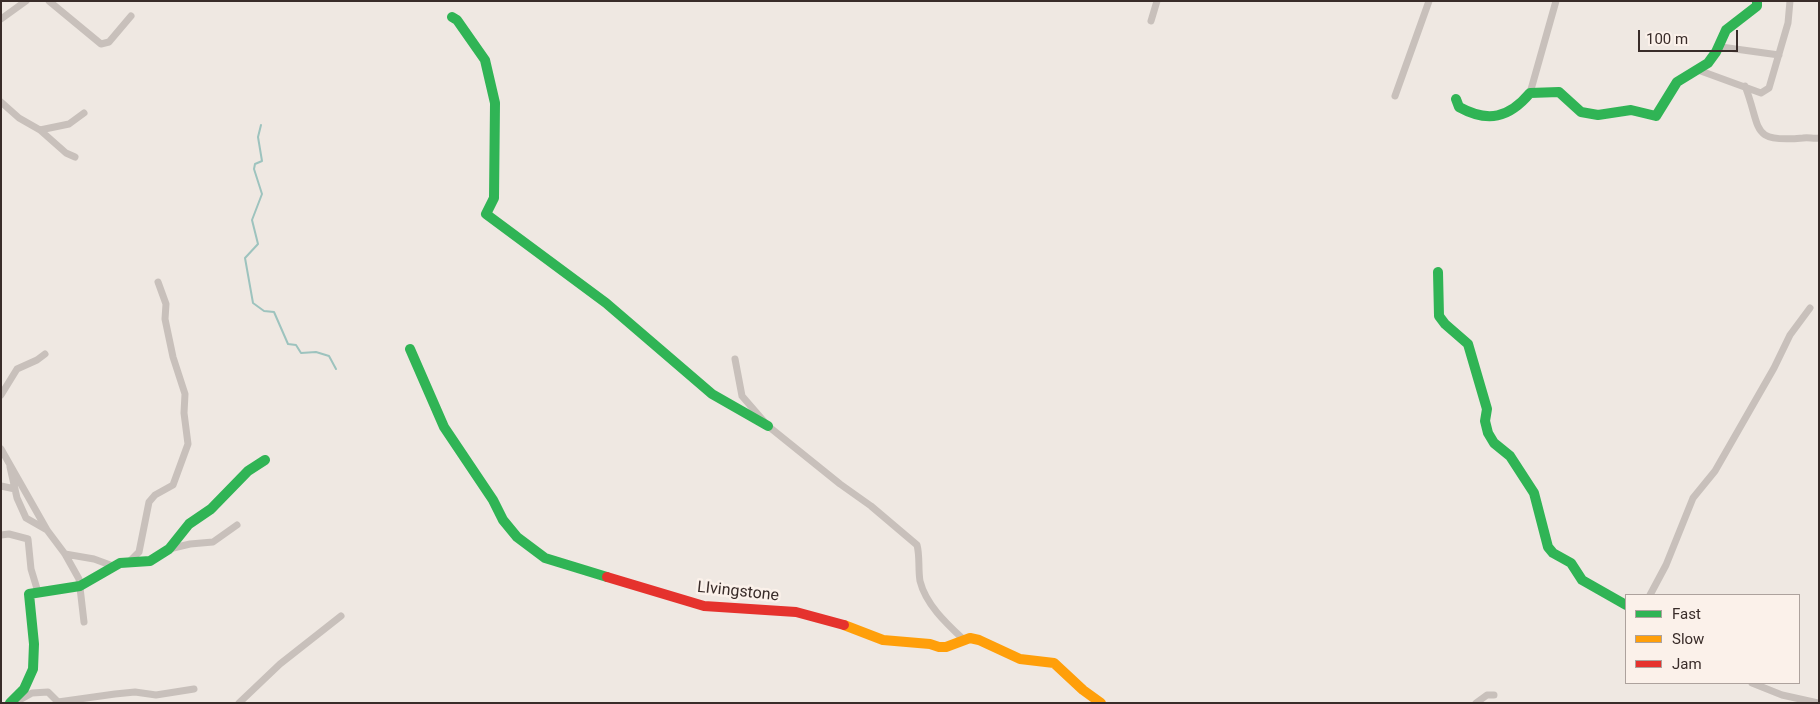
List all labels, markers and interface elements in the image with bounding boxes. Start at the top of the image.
scale bar [1640,20,1740,52]
text: 100 m [1646,30,1688,48]
street label: LIvingstone [696,578,780,606]
legend [1625,594,1800,684]
text: Fast [1672,605,1701,623]
text: Slow [1672,630,1704,648]
text: Jam [1672,655,1702,673]

